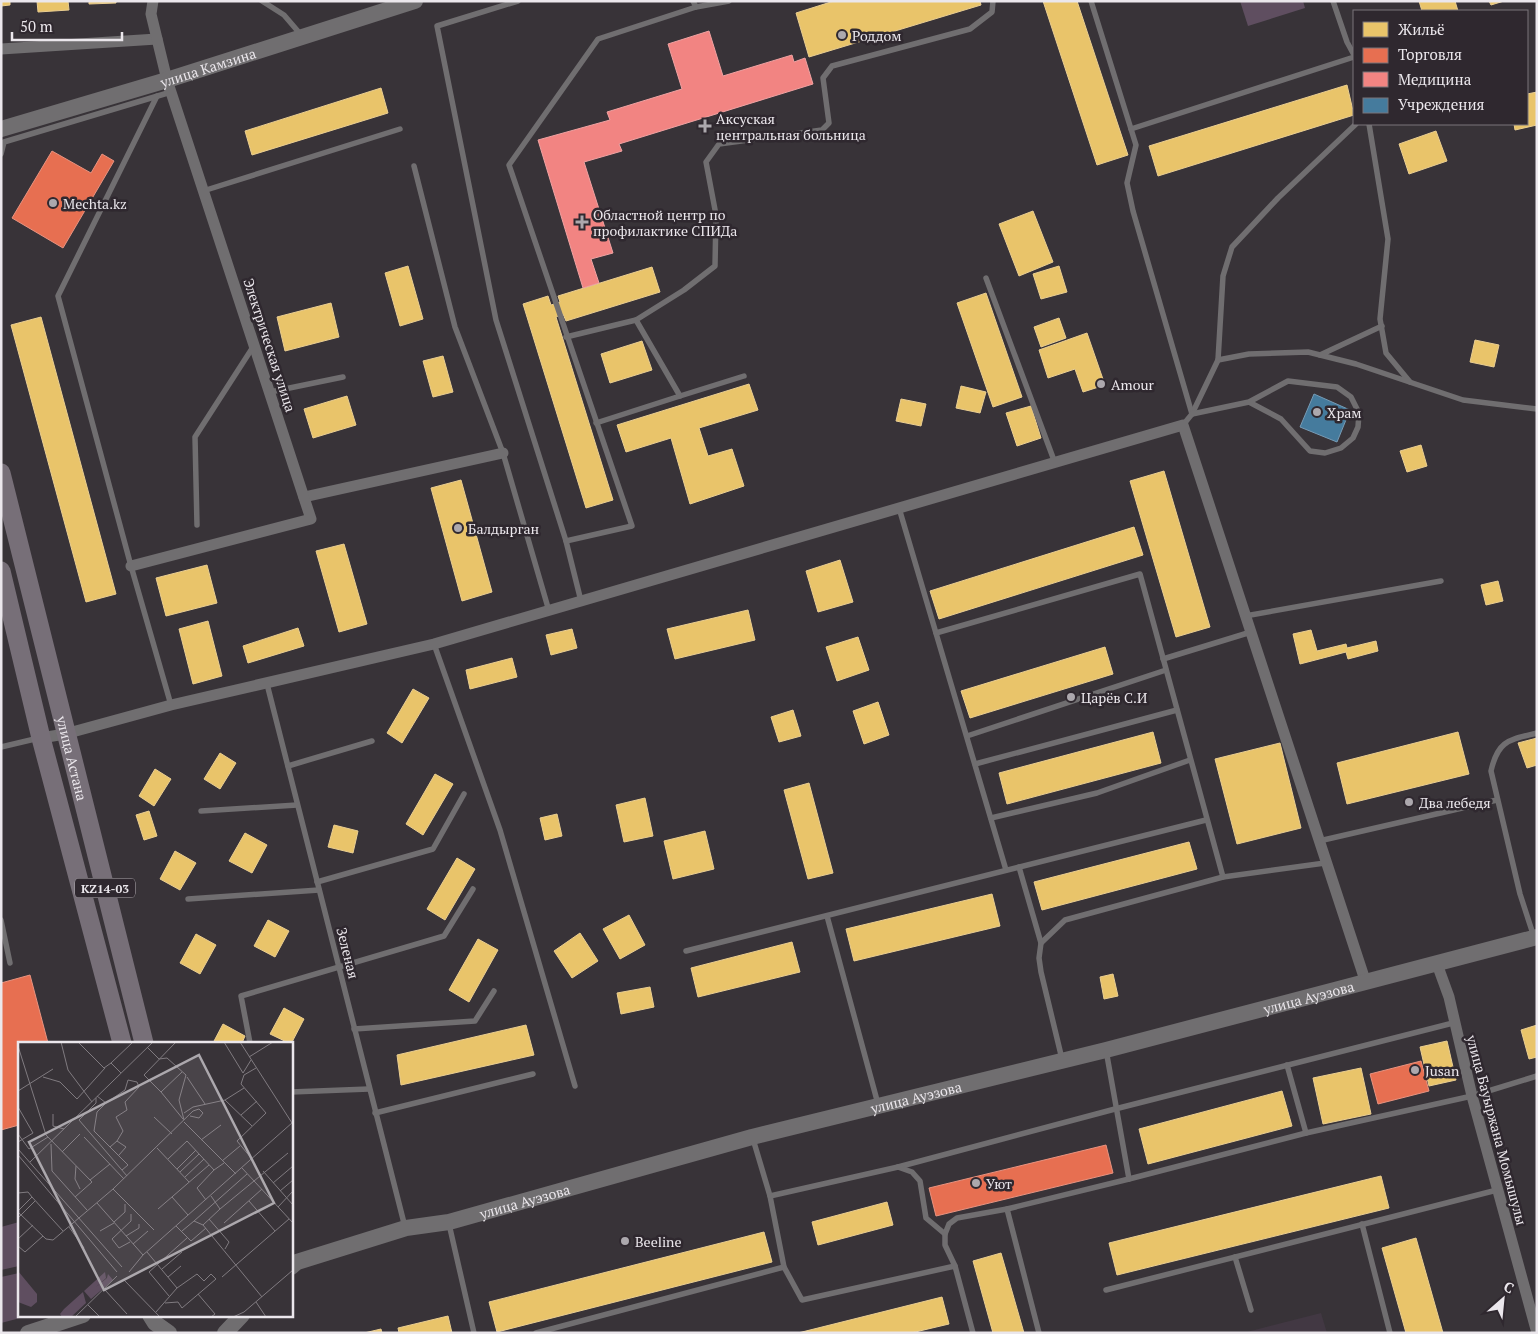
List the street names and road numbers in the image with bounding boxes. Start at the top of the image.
street label: улица Камзина [157,43,258,91]
street label: Электрическая улица [239,276,301,414]
street label: улица Астана [53,713,92,803]
road number: KZ14-03 [75,878,135,898]
street label: Зеленая [332,925,364,981]
street label: улица Ауэзова [1260,976,1356,1018]
street label: улица Бауыржана Момышулы [1462,1032,1532,1227]
street label: улица Ауэзова [868,1076,964,1117]
street label: улица Ауэзова [476,1179,572,1223]

